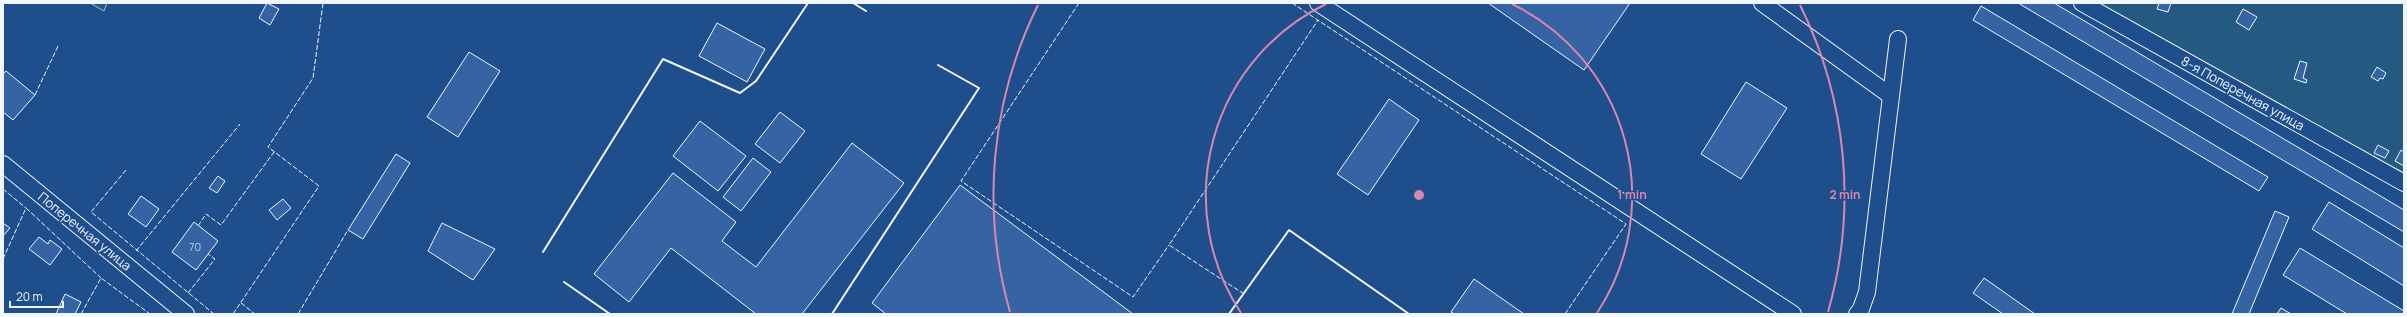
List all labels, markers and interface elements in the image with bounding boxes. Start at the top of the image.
street label: 8-я Поперечная улица [2178,52,2308,134]
text: 1 min [1617,186,1647,203]
text: 2 min [1829,186,1861,203]
street label: Поперечная улица [34,188,136,274]
centre of rings [1412,188,1426,202]
house number: 70 [189,239,201,254]
scale bar [10,283,63,309]
text: 20 m [16,288,43,305]

